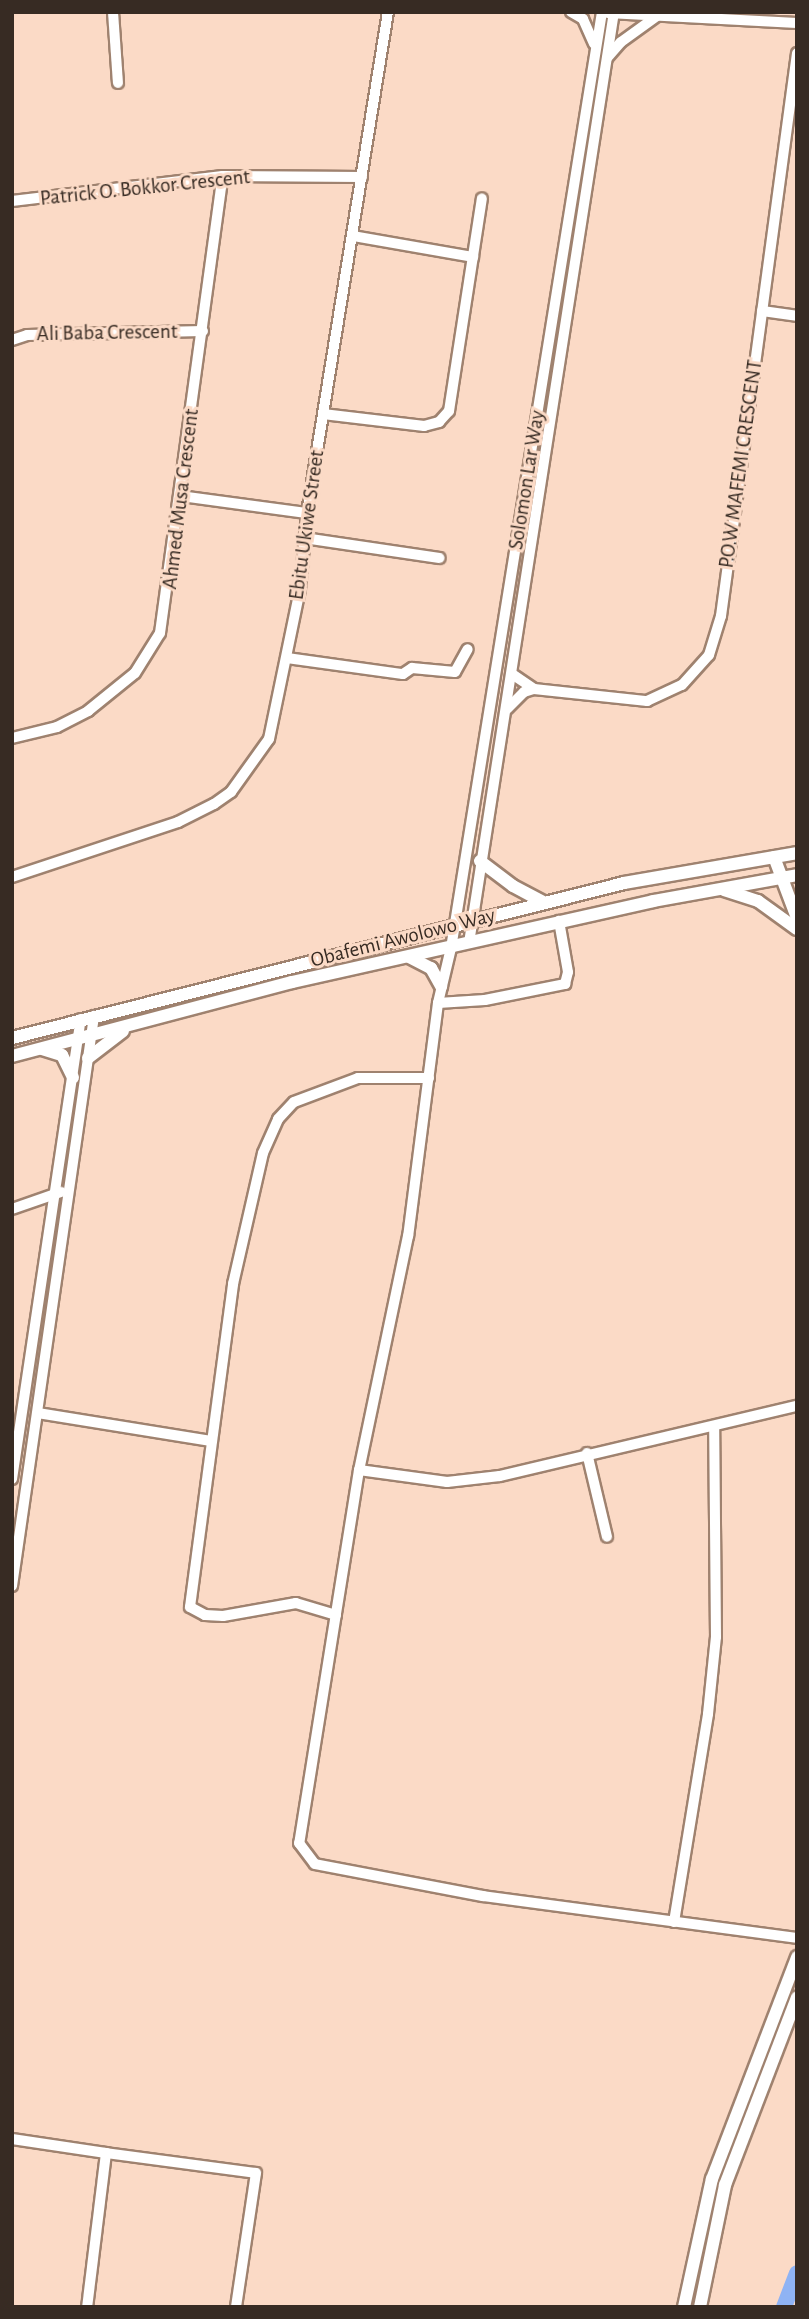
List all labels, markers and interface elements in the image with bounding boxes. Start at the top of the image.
street label: Patrick O. Bokkor Crescent [39,164,251,212]
street label: Ali Baba Crescent [36,319,178,347]
street label: P.O.W MAFEMI CRESCENT [714,358,768,570]
street label: Ahmed Musa Crescent [157,407,205,591]
street label: Solomon Lar Way [504,409,550,551]
street label: Ebitu Ukiwe Street [284,448,330,602]
street label: Obafemi Awolowo Way [308,903,498,973]

